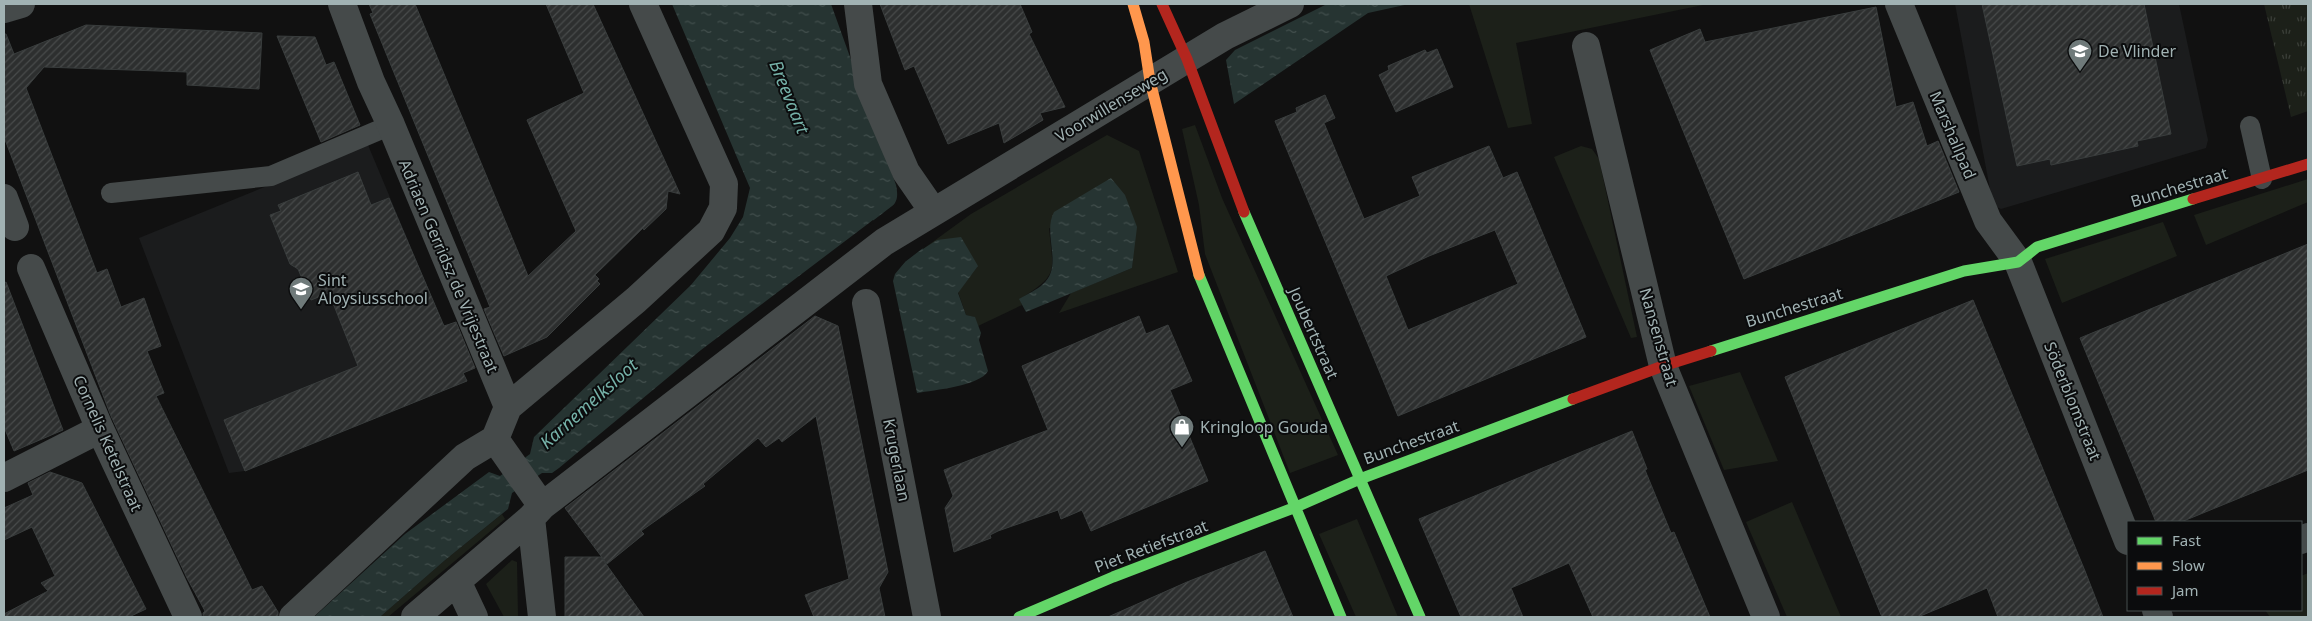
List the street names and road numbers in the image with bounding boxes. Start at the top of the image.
street label: Voorwillenseweg [1051,63,1171,147]
street label: Marshallpad [1925,88,1981,182]
street label: Adriaen Gerridsz de Vrijestraat [394,156,504,376]
street label: Bunchestraat [2128,162,2230,212]
street label: Joubertstraat [1283,282,1344,383]
street label: Bunchestraat [1743,282,1845,332]
street label: Nansenstraat [1634,285,1684,389]
street label: Söderblomstraat [2039,338,2107,464]
street label: Cornelis Ketelstraat [68,372,148,515]
street label: Bunchestraat [1360,414,1462,469]
street label: Krugerlaan [878,417,916,503]
street label: Piet Retiefstraat [1091,514,1211,578]

